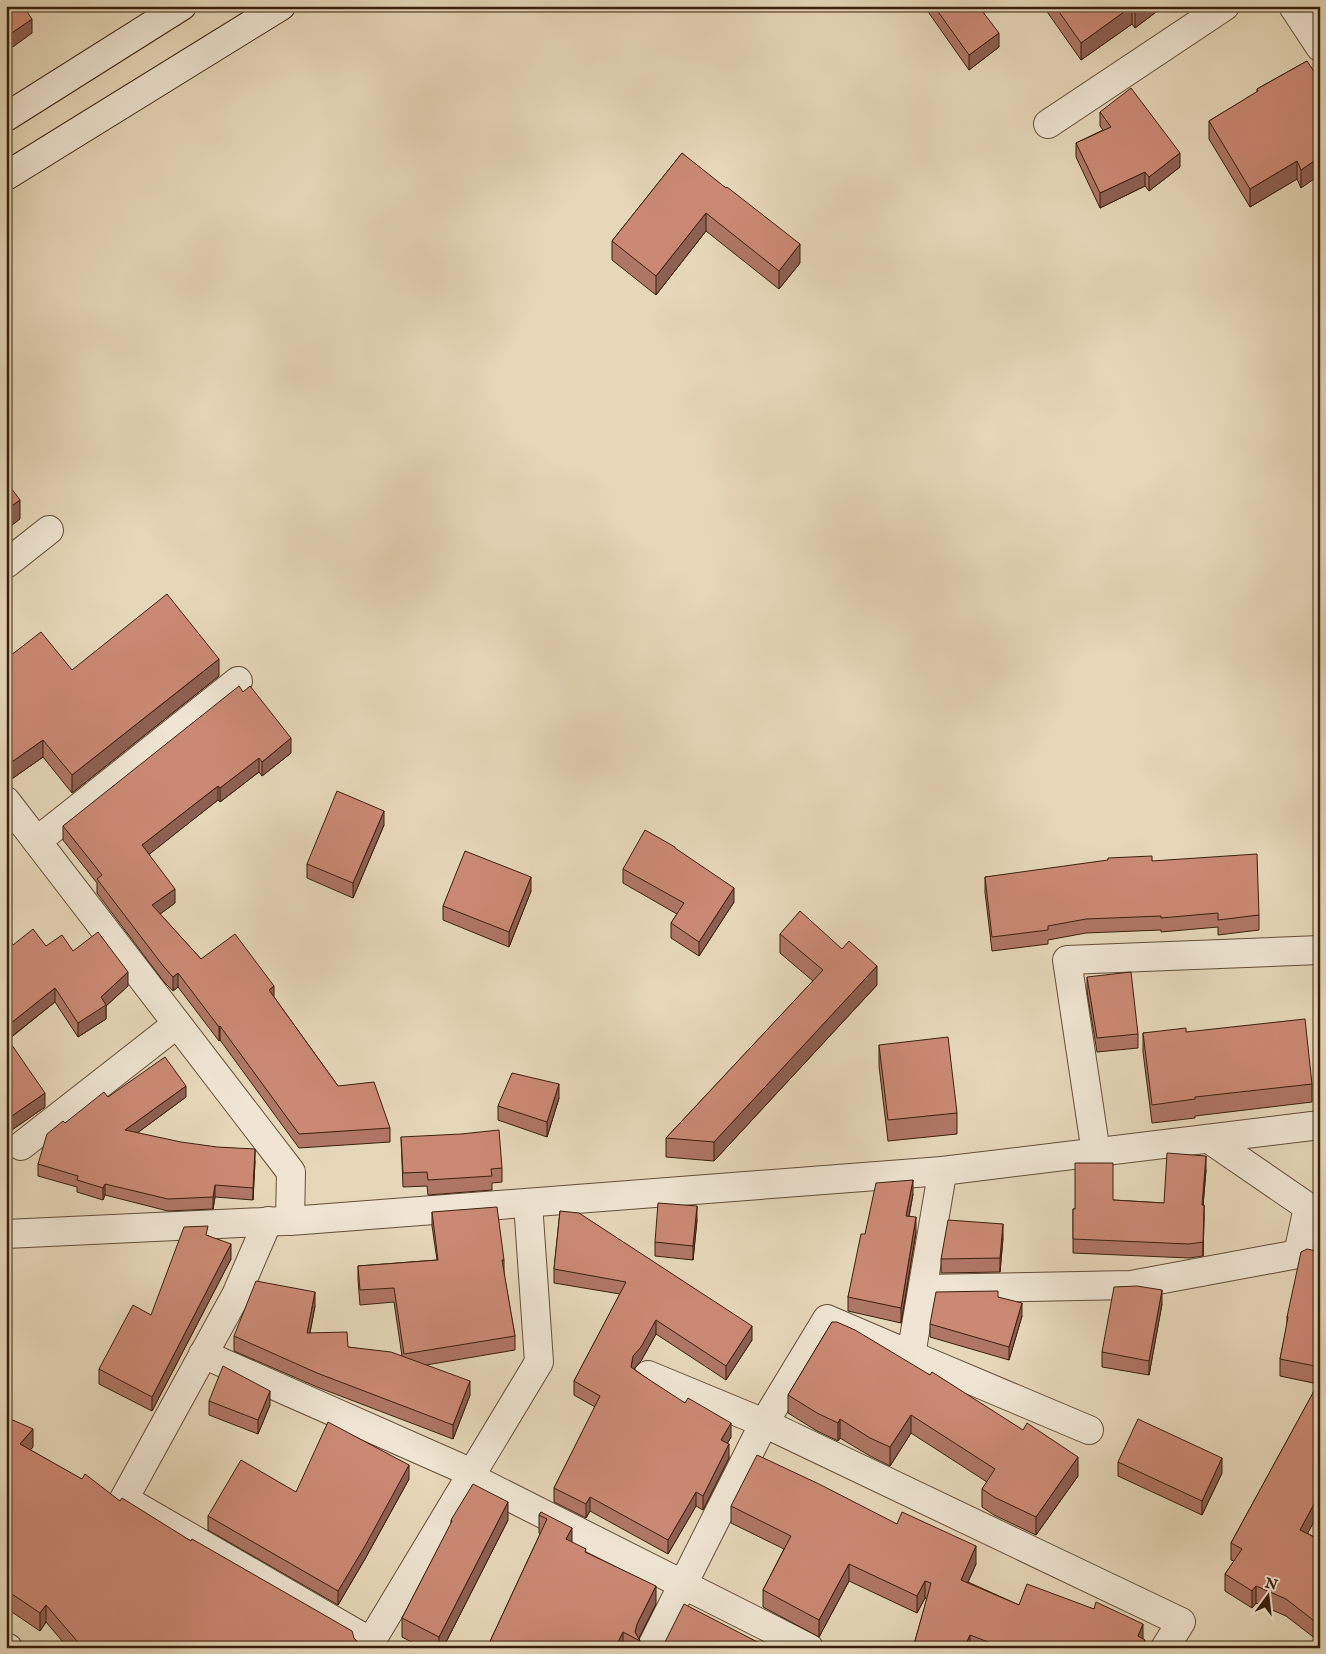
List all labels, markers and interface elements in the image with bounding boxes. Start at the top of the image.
north arrow [1244,1572,1294,1622]
text: N [1262,1574,1279,1595]

